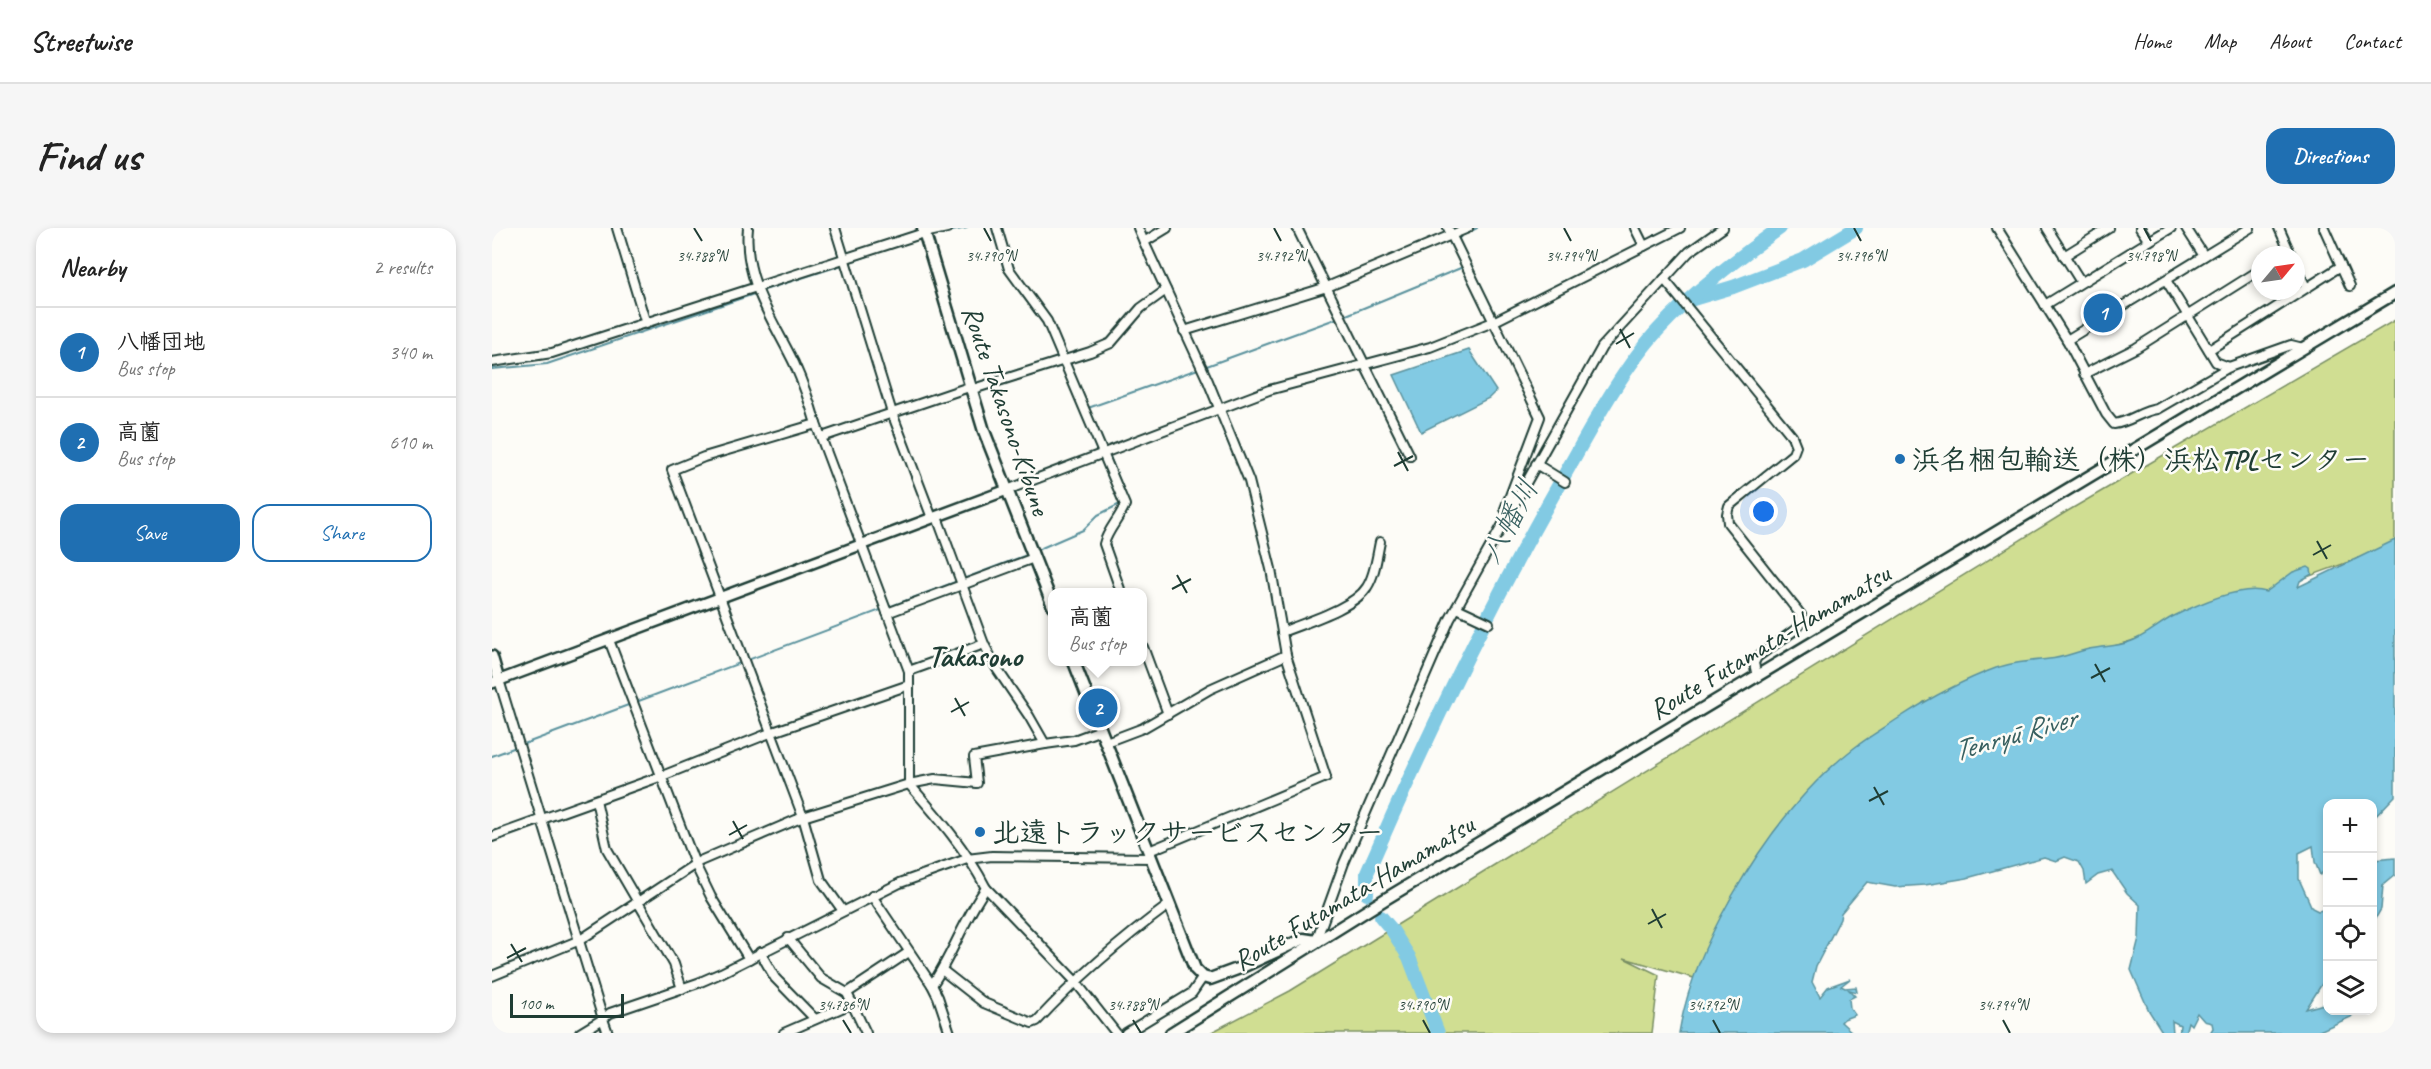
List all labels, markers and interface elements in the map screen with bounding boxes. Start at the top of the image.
text: Streetwise [30,24,131,59]
text: Home [2133,28,2171,54]
text: Map [2204,28,2236,54]
text: About [2269,28,2311,54]
text: Contact [2344,28,2401,54]
button: Directions [2266,128,2395,184]
text: Find us [36,130,141,183]
north arrow [2251,246,2305,300]
text: 34.788°N [677,247,730,266]
text: 34.790°N [966,247,1019,266]
text: 34.792°N [1256,247,1309,266]
text: 34.794°N [1546,247,1599,266]
text: 34.796°N [1836,247,1889,266]
text: 34.798°N [2126,247,2179,266]
text: Nearby [60,251,125,284]
text: 2 results [373,255,432,280]
pin: 1 [2084,290,2122,335]
street label: Route Takasono-Kibune [954,301,1059,521]
text: 八幡団地 [117,328,205,356]
text: 1 [75,340,84,365]
text: 340 m [389,340,432,365]
text: Bus stop [117,356,175,381]
text: 高薗 [117,418,161,446]
text: 2 [75,430,84,455]
text: 610 m [389,430,432,455]
place label: 浜名梱包輸送（株）浜松TPLセンター [1912,442,2370,477]
text: Bus stop [117,446,175,471]
marker: 浜名梱包輸送（株）浜松TPLセンター [1893,452,1907,466]
water label: 八幡川 [1471,472,1547,570]
your location [1749,497,1778,526]
button: Save [60,504,240,562]
button: Share [252,504,432,562]
street label: Route Futamata-Hamamatsu [1643,555,1897,727]
popup [1048,588,1147,666]
text: 高薗 [1069,603,1113,631]
text: Bus stop [1069,631,1126,656]
district label: Takasono [928,637,1024,675]
pin: 2 [1078,686,1118,730]
water label: Tenryū River [1948,697,2084,770]
map controls [2323,799,2377,1015]
button: + [2323,799,2377,853]
street label: Route Futamata-Hamamatsu [1227,806,1481,978]
place label: 北遠トラックサービスセンター [992,815,1383,850]
marker: 北遠トラックサービスセンター [973,825,987,839]
button: − [2323,853,2377,907]
button: locate [2323,907,2377,961]
button: layers [2323,961,2377,1015]
scale bar [510,991,624,1018]
text: 100 m [519,994,553,1014]
text: 34.786°N [818,996,871,1015]
text: 34.788°N [1108,996,1161,1015]
text: 34.790°N [1398,996,1451,1015]
text: 34.792°N [1688,996,1741,1015]
text: 34.794°N [1978,996,2031,1015]

